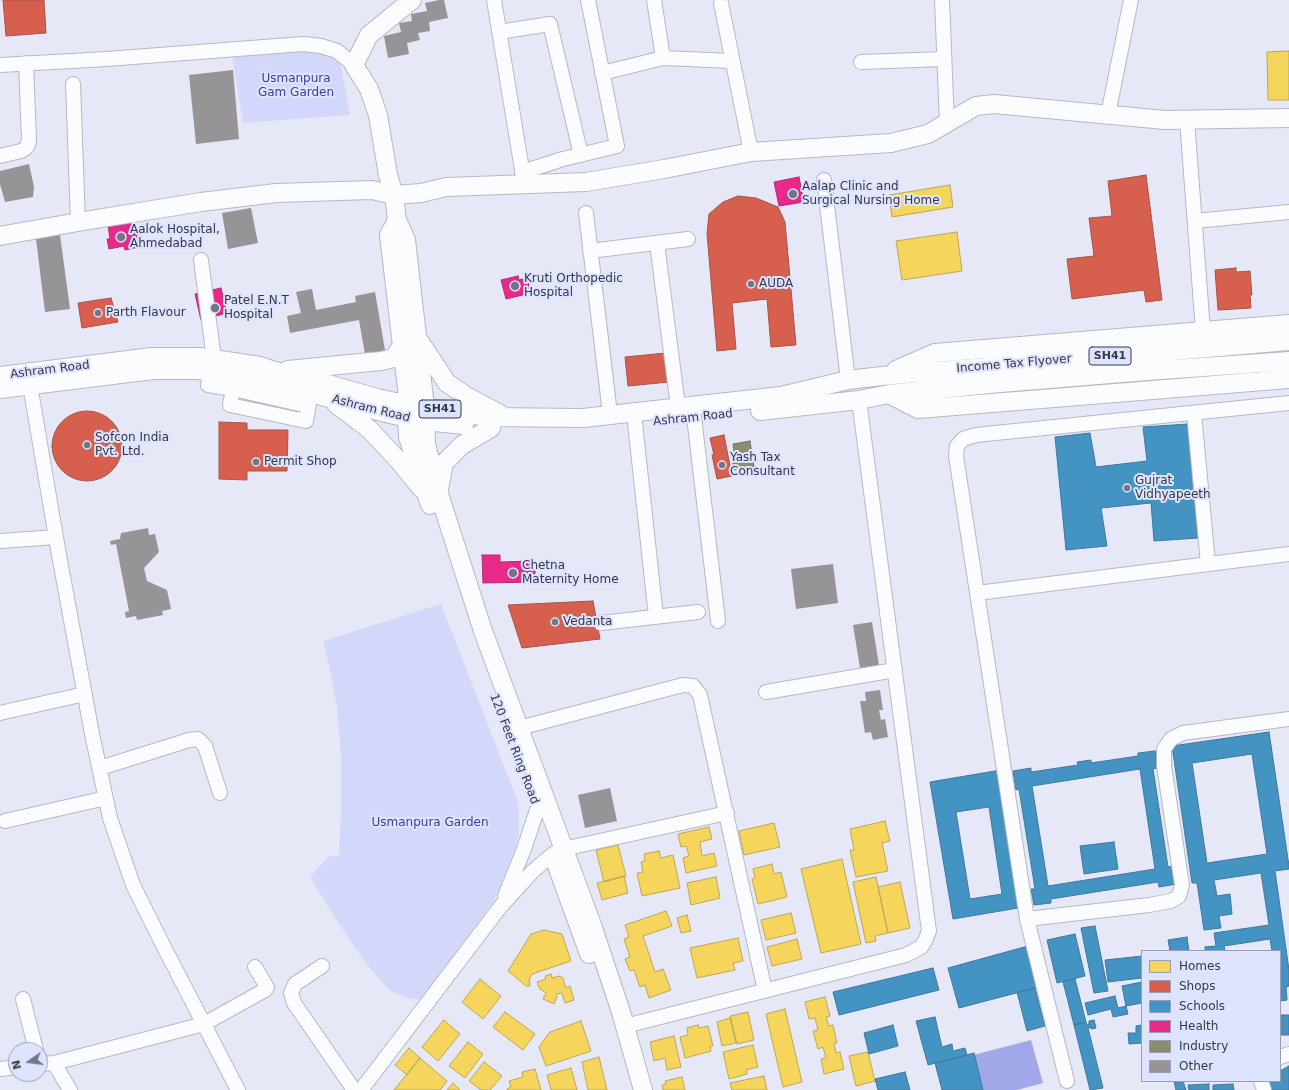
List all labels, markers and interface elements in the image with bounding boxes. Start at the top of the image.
park label: Usmanpura Gam Garden [258,72,334,100]
place label: Aalap Clinic and Surgical Nursing Home [802,180,940,208]
marker: Aalap Clinic and Surgical Nursing Home [787,188,799,200]
place label: Aalok Hospital, Ahmedabad [130,223,220,251]
marker: Aalok Hospital, Ahmedabad [115,231,127,243]
place label: Kruti Orthopedic Hospital [524,272,623,300]
place label: AUDA [759,277,793,291]
marker: AUDA [746,279,756,289]
marker: Kruti Orthopedic Hospital [509,280,521,292]
place label: Patel E.N.T Hospital [224,294,289,322]
marker: Patel E.N.T Hospital [209,302,221,314]
place label: Parth Flavour [106,306,186,320]
marker: Parth Flavour [93,308,103,318]
road number: SH41 [1089,347,1131,365]
street label: Income Tax Flyover [956,352,1072,376]
street label: Ashram Road [9,358,91,382]
street label: Ashram Road [330,392,412,426]
road number: SH41 [419,400,461,418]
street label: Ashram Road [652,407,734,429]
place label: Sofcon India Pvt. Ltd. [95,431,169,459]
marker: Sofcon India Pvt. Ltd. [82,440,92,450]
place label: Yash Tax Consultant [730,451,795,479]
place label: Permit Shop [264,455,337,469]
marker: Permit Shop [251,457,261,467]
marker: Yash Tax Consultant [717,460,727,470]
place label: Gujrat Vidhyapeeth [1135,474,1211,502]
marker: Gujrat Vidhyapeeth [1122,483,1132,493]
place label: Chetna Maternity Home [522,559,619,587]
marker: Chetna Maternity Home [507,567,519,579]
place label: Vedanta [563,615,612,629]
marker: Vedanta [550,617,560,627]
street label: 120 Feet Ring Road [486,692,542,806]
park label: Usmanpura Garden [372,816,488,830]
legend [1141,950,1281,1082]
text: Homes [1179,959,1221,973]
text: Shops [1179,979,1215,993]
text: Schools [1179,999,1225,1013]
text: Health [1179,1019,1218,1033]
text: Industry [1179,1039,1228,1053]
north arrow [8,1042,48,1082]
text: N [9,1059,24,1071]
text: Other [1179,1059,1213,1073]

